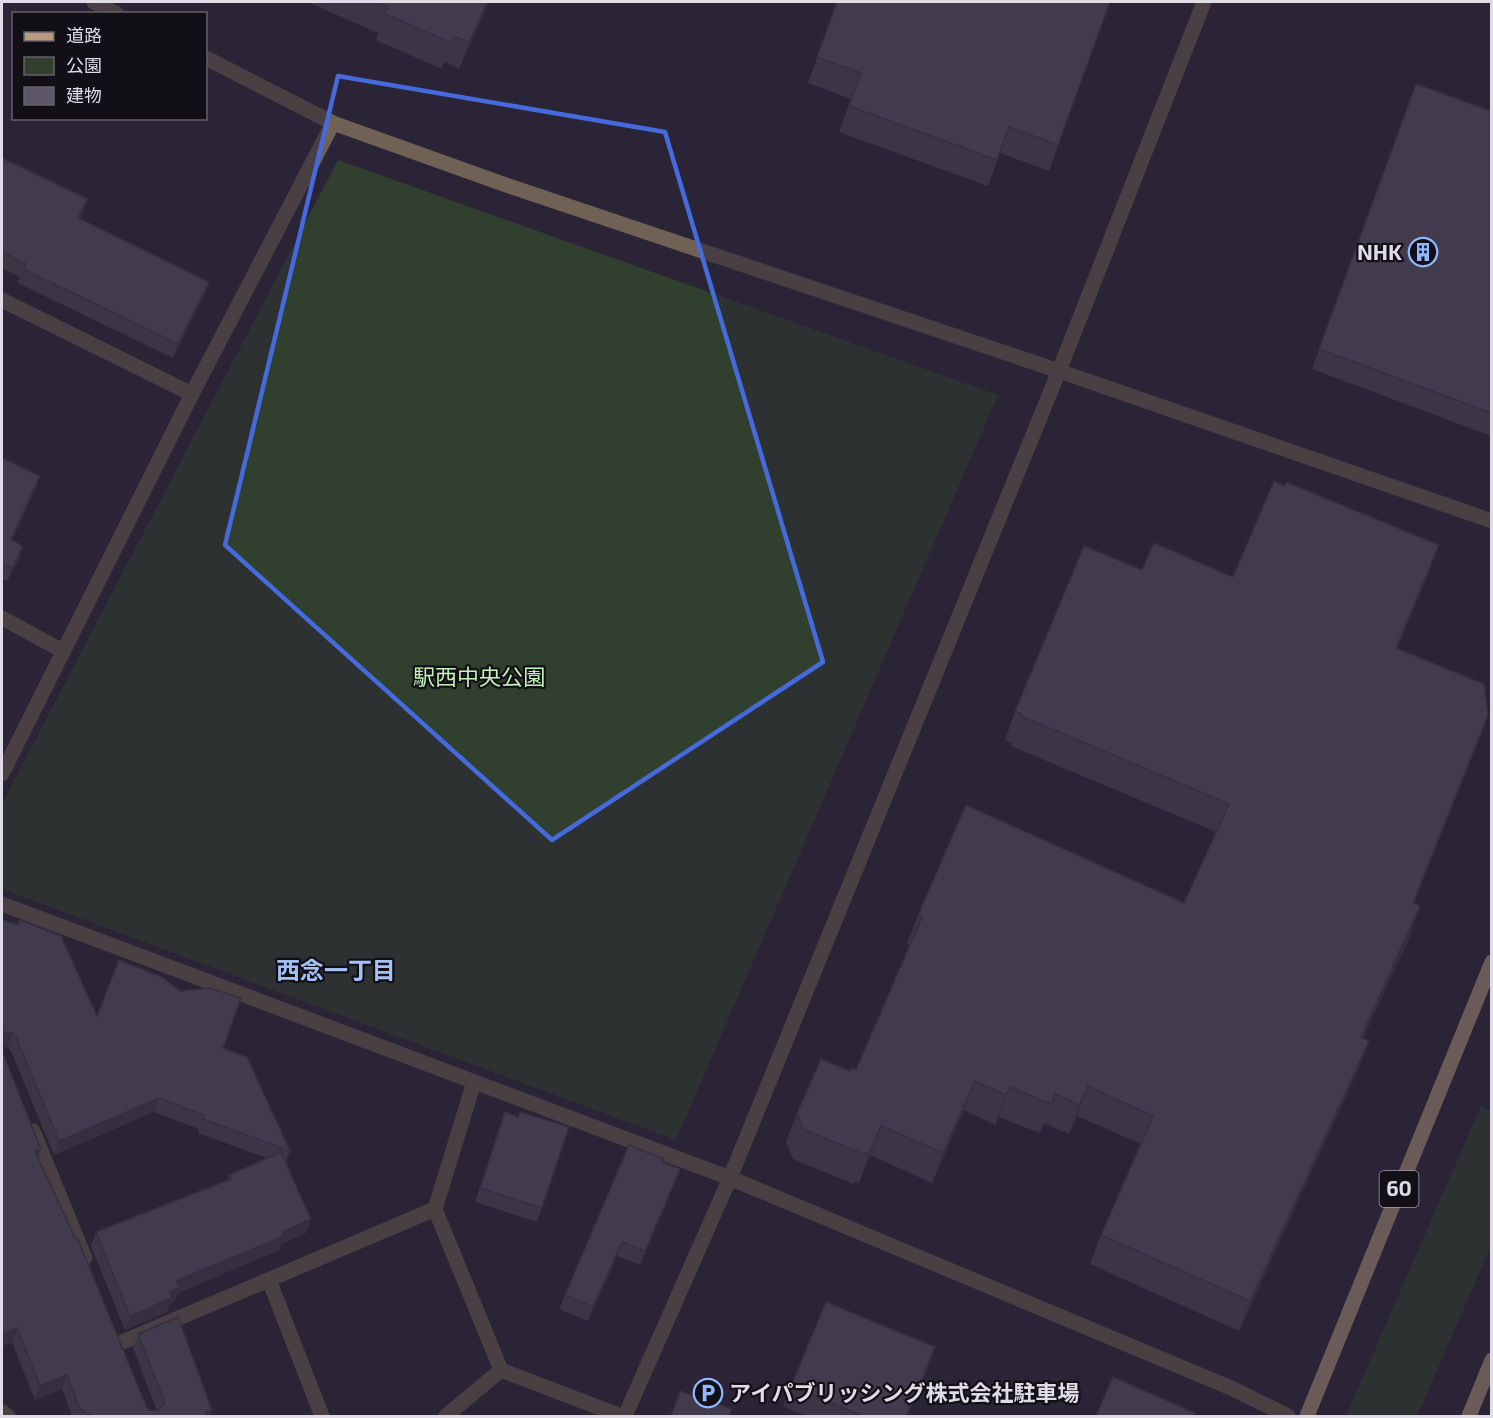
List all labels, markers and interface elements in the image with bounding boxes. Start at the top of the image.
legend [12,12,207,120]
text: 道路 [66,24,102,46]
text: 公園 [66,54,102,76]
text: 建物 [66,84,102,106]
building icon: NHK [1407,236,1439,268]
place label: NHK [1357,238,1402,264]
park label: 駅西中央公園 [413,663,545,689]
district label: 西念一丁目 [276,955,396,984]
road number: 60 [1380,1171,1418,1207]
parking icon: アイパブリッシング株式会社駐車場 [692,1377,724,1409]
place label: アイパブリッシング株式会社駐車場 [729,1379,1079,1405]

